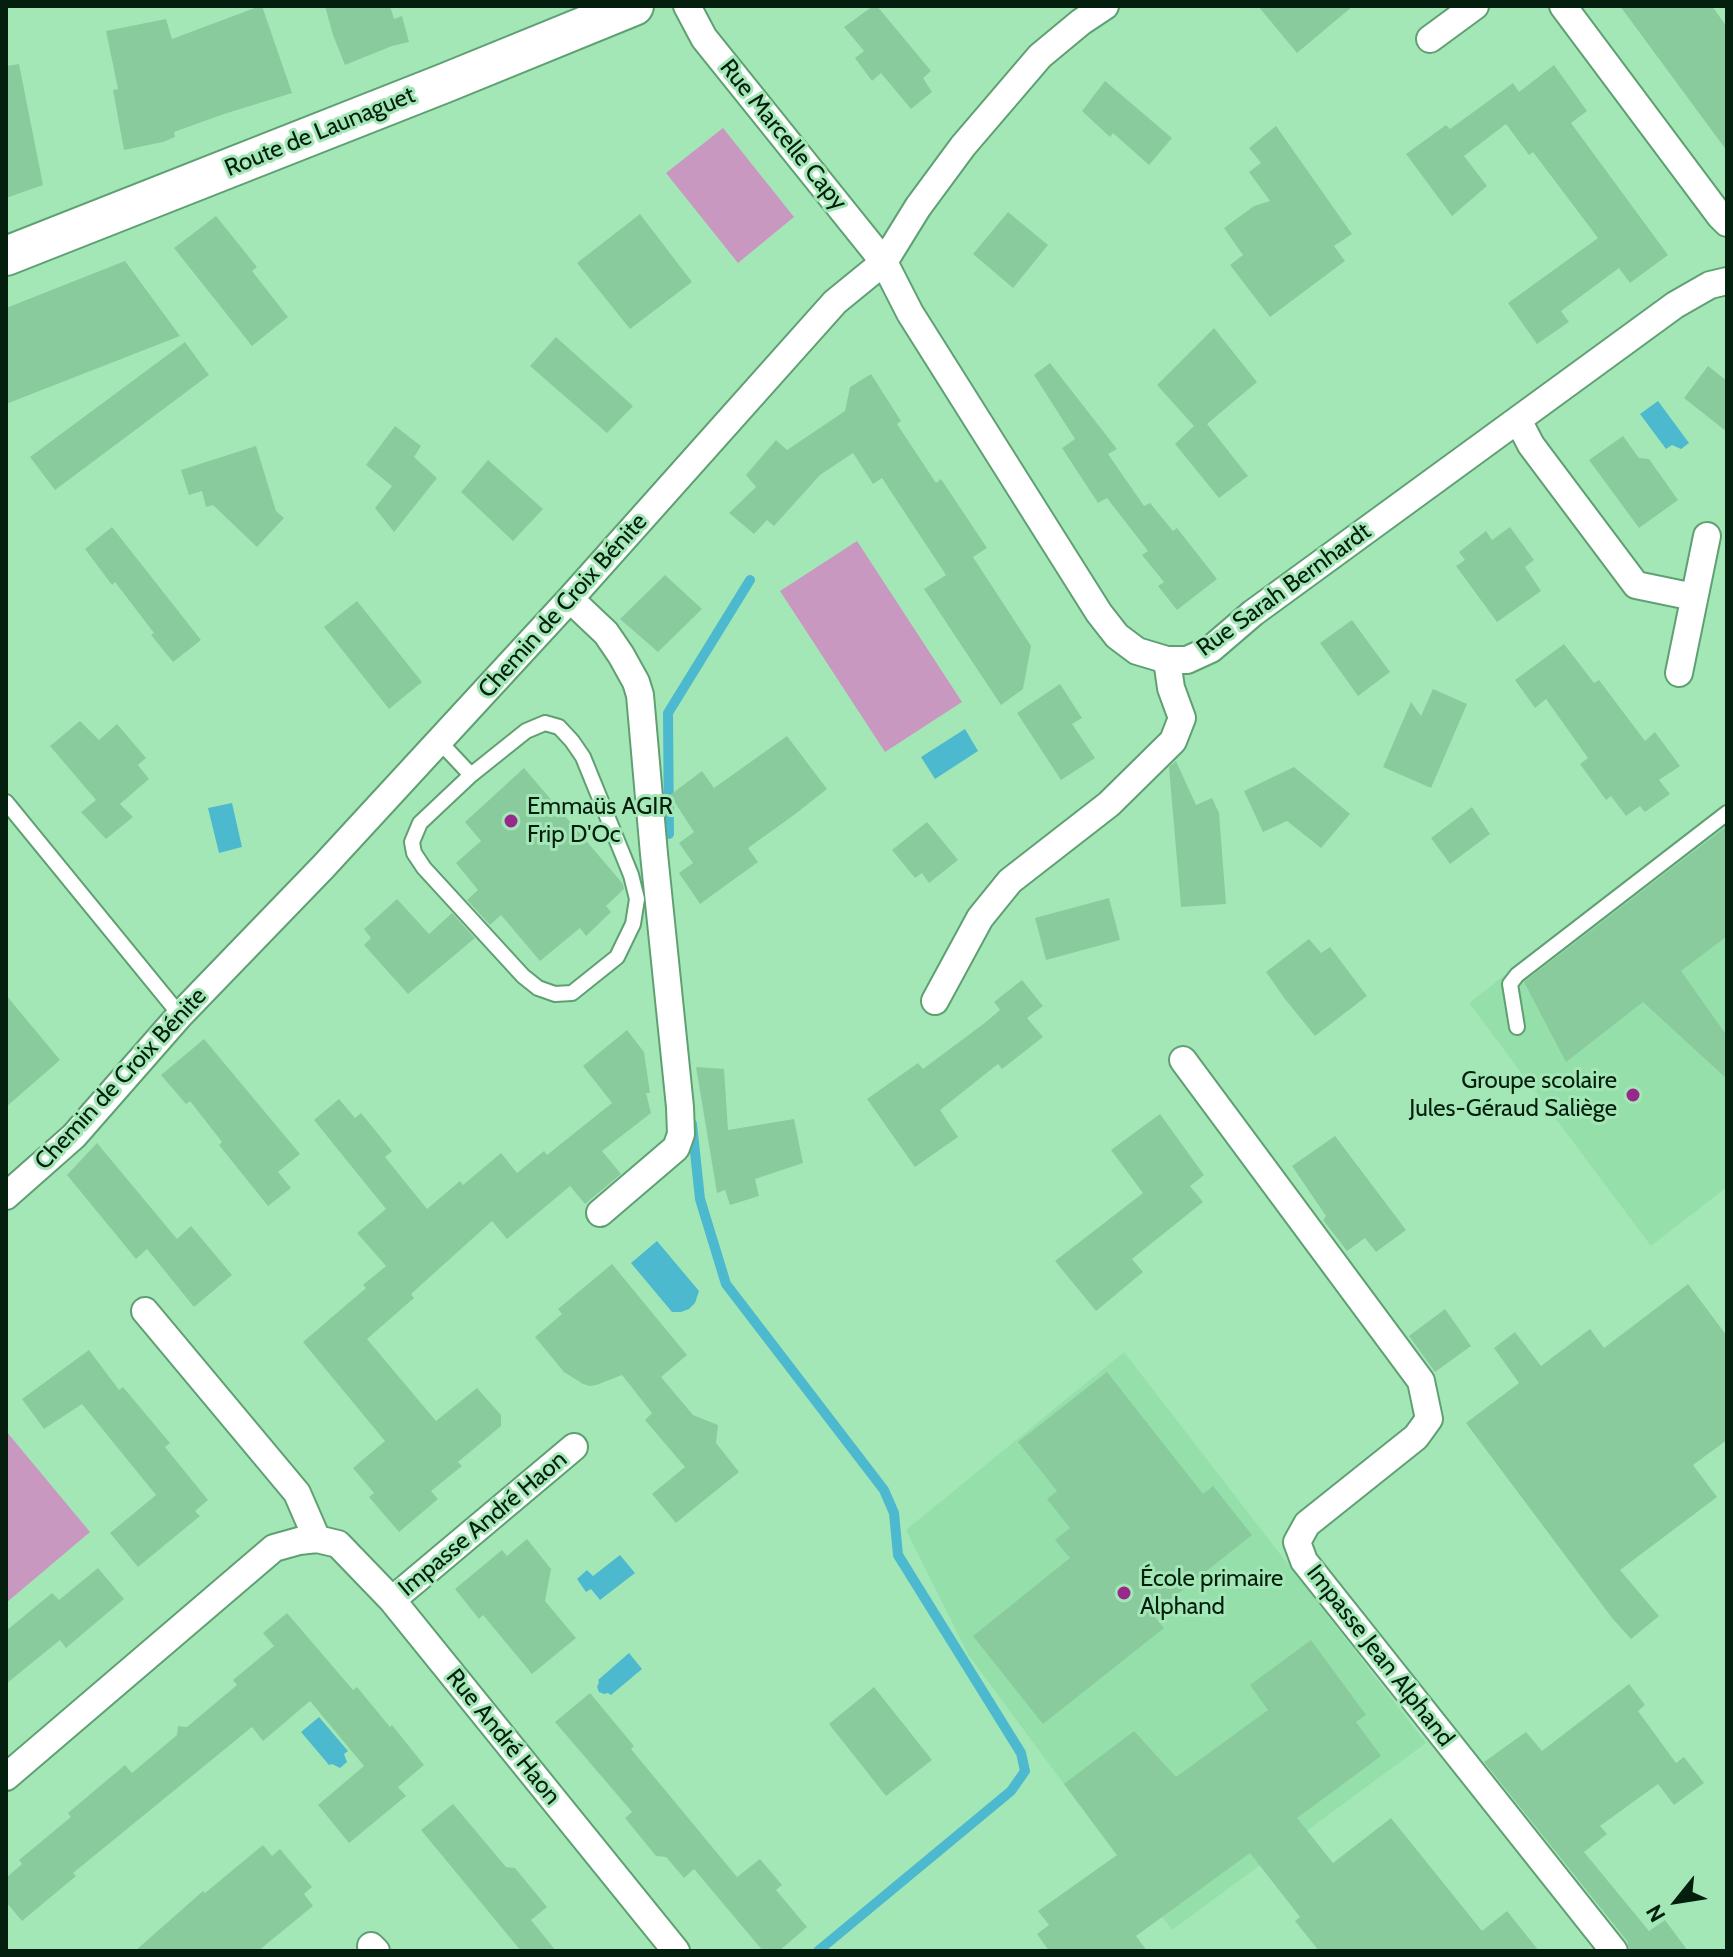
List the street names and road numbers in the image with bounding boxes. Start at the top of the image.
street label: Rue Marcelle Capy [713,54,853,216]
street label: Route de Launaguet [221,81,419,183]
street label: Chemin de Croix Bénite [473,508,653,704]
street label: Rue Sarah Bernhardt [1191,517,1377,663]
street label: Chemin de Croix Bénite [29,982,213,1176]
street label: Impasse André Haon [393,1445,573,1603]
street label: Impasse Jean Alphand [1300,1559,1460,1753]
street label: Rue André Haon [440,1664,566,1810]

